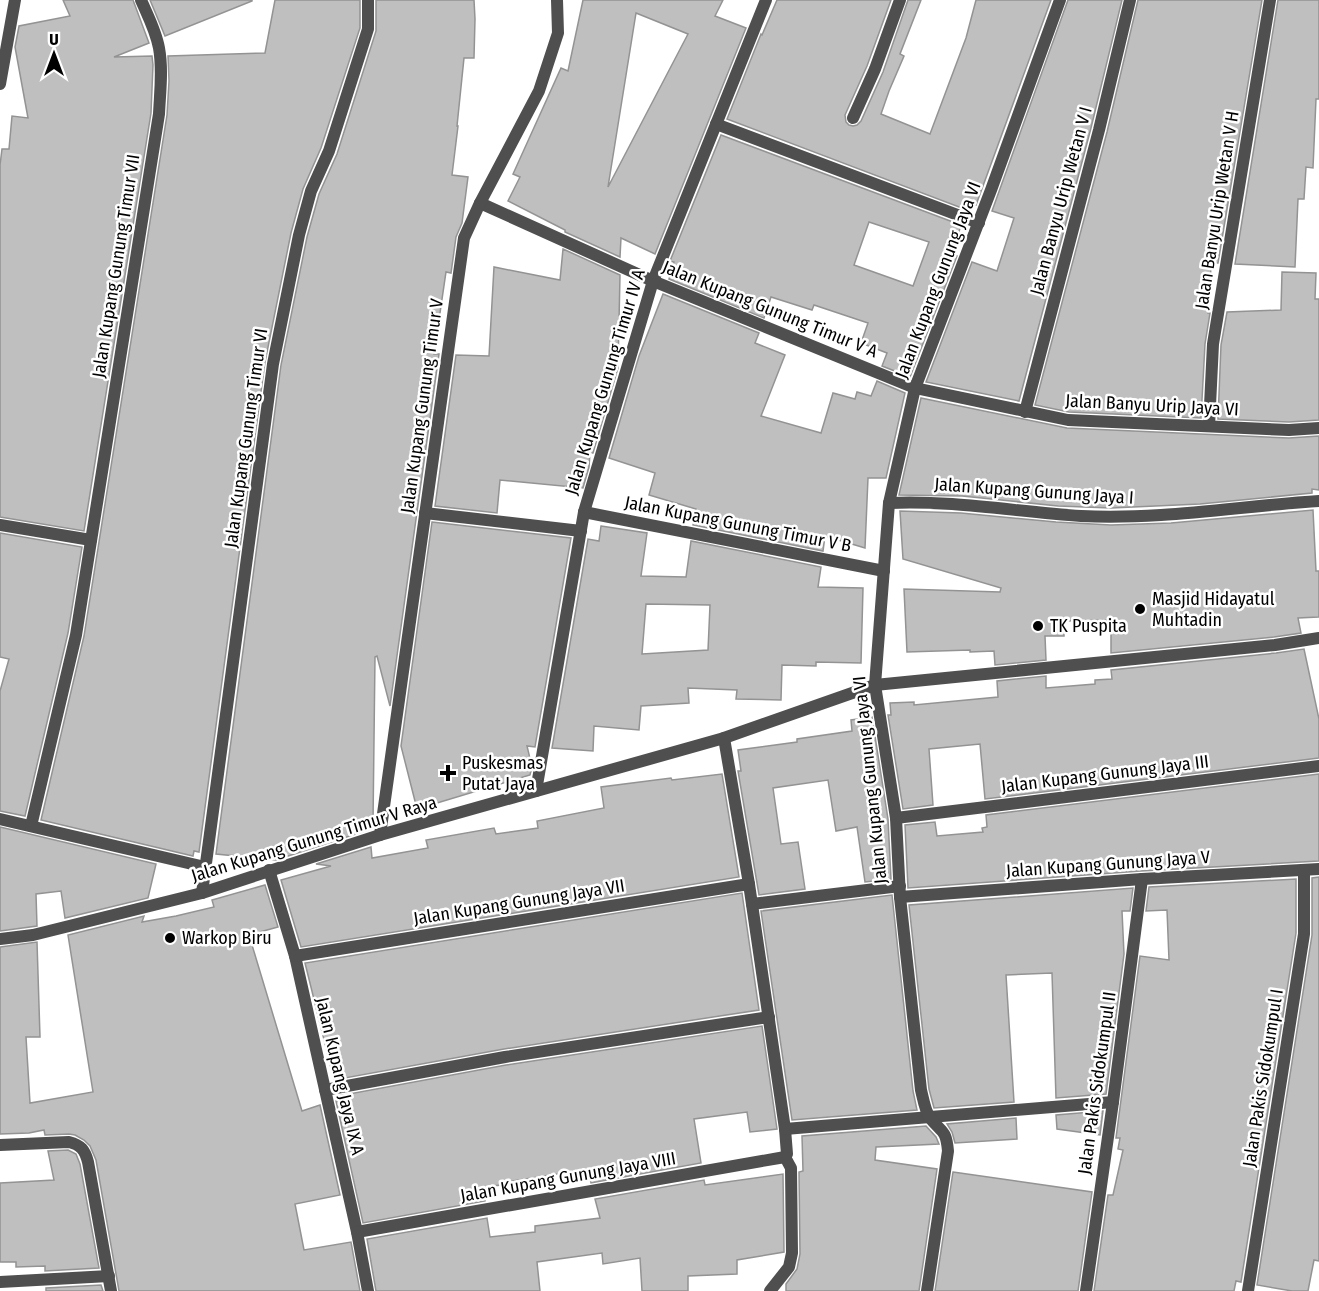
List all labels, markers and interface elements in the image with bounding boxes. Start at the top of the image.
north arrow [24,24,84,84]
text: U [49,30,59,49]
street label: Jalan Banyu Urip Wetan V I [1025,104,1097,298]
street label: Jalan Banyu Urip Wetan V H [1190,109,1244,311]
street label: Jalan Kupang Gunung Timur VII [87,153,145,379]
street label: Jalan Kupang Gunung Jaya VI [890,179,986,381]
street label: Jalan Kupang Gunung Timur V A [659,256,881,363]
street label: Jalan Kupang Gunung Timur IV A [560,266,650,498]
street label: Jalan Kupang Gunung Timur V [396,296,448,515]
street label: Jalan Kupang Gunung Timur VI [220,327,272,549]
street label: Jalan Banyu Urip Jaya VI [1065,389,1239,421]
street label: Jalan Kupang Gunung Jaya I [934,473,1134,509]
street label: Jalan Kupang Gunung Timur V B [623,491,853,557]
place label: Masjid Hidayatul Muhtadin [1152,588,1275,631]
marker: Masjid Hidayatul Muhtadin [1133,602,1147,616]
place label: TK Puspita [1050,615,1127,637]
marker: TK Puspita [1031,619,1045,633]
street label: Jalan Kupang Gunung Jaya VI [848,675,892,885]
street label: Jalan Kupang Gunung Jaya III [1000,750,1210,798]
place label: Puskesmas Putat Jaya [462,752,543,795]
marker: Puskesmas Putat Jaya [439,764,457,782]
street label: Jalan Kupang Gunung Timur V Raya [189,791,440,887]
street label: Jalan Kupang Gunung Jaya V [1005,846,1211,882]
street label: Jalan Kupang Gunung Jaya VII [412,874,626,930]
place label: Warkop Biru [182,927,272,949]
marker: Warkop Biru [163,931,177,945]
street label: Jalan Pakis Sidokumpul I [1238,988,1288,1168]
street label: Jalan Pakis Sidokumpul II [1073,990,1121,1176]
street label: Jalan Kupang Jaya IX A [311,995,369,1158]
street label: Jalan Kupang Gunung Jaya VIII [459,1147,677,1207]

